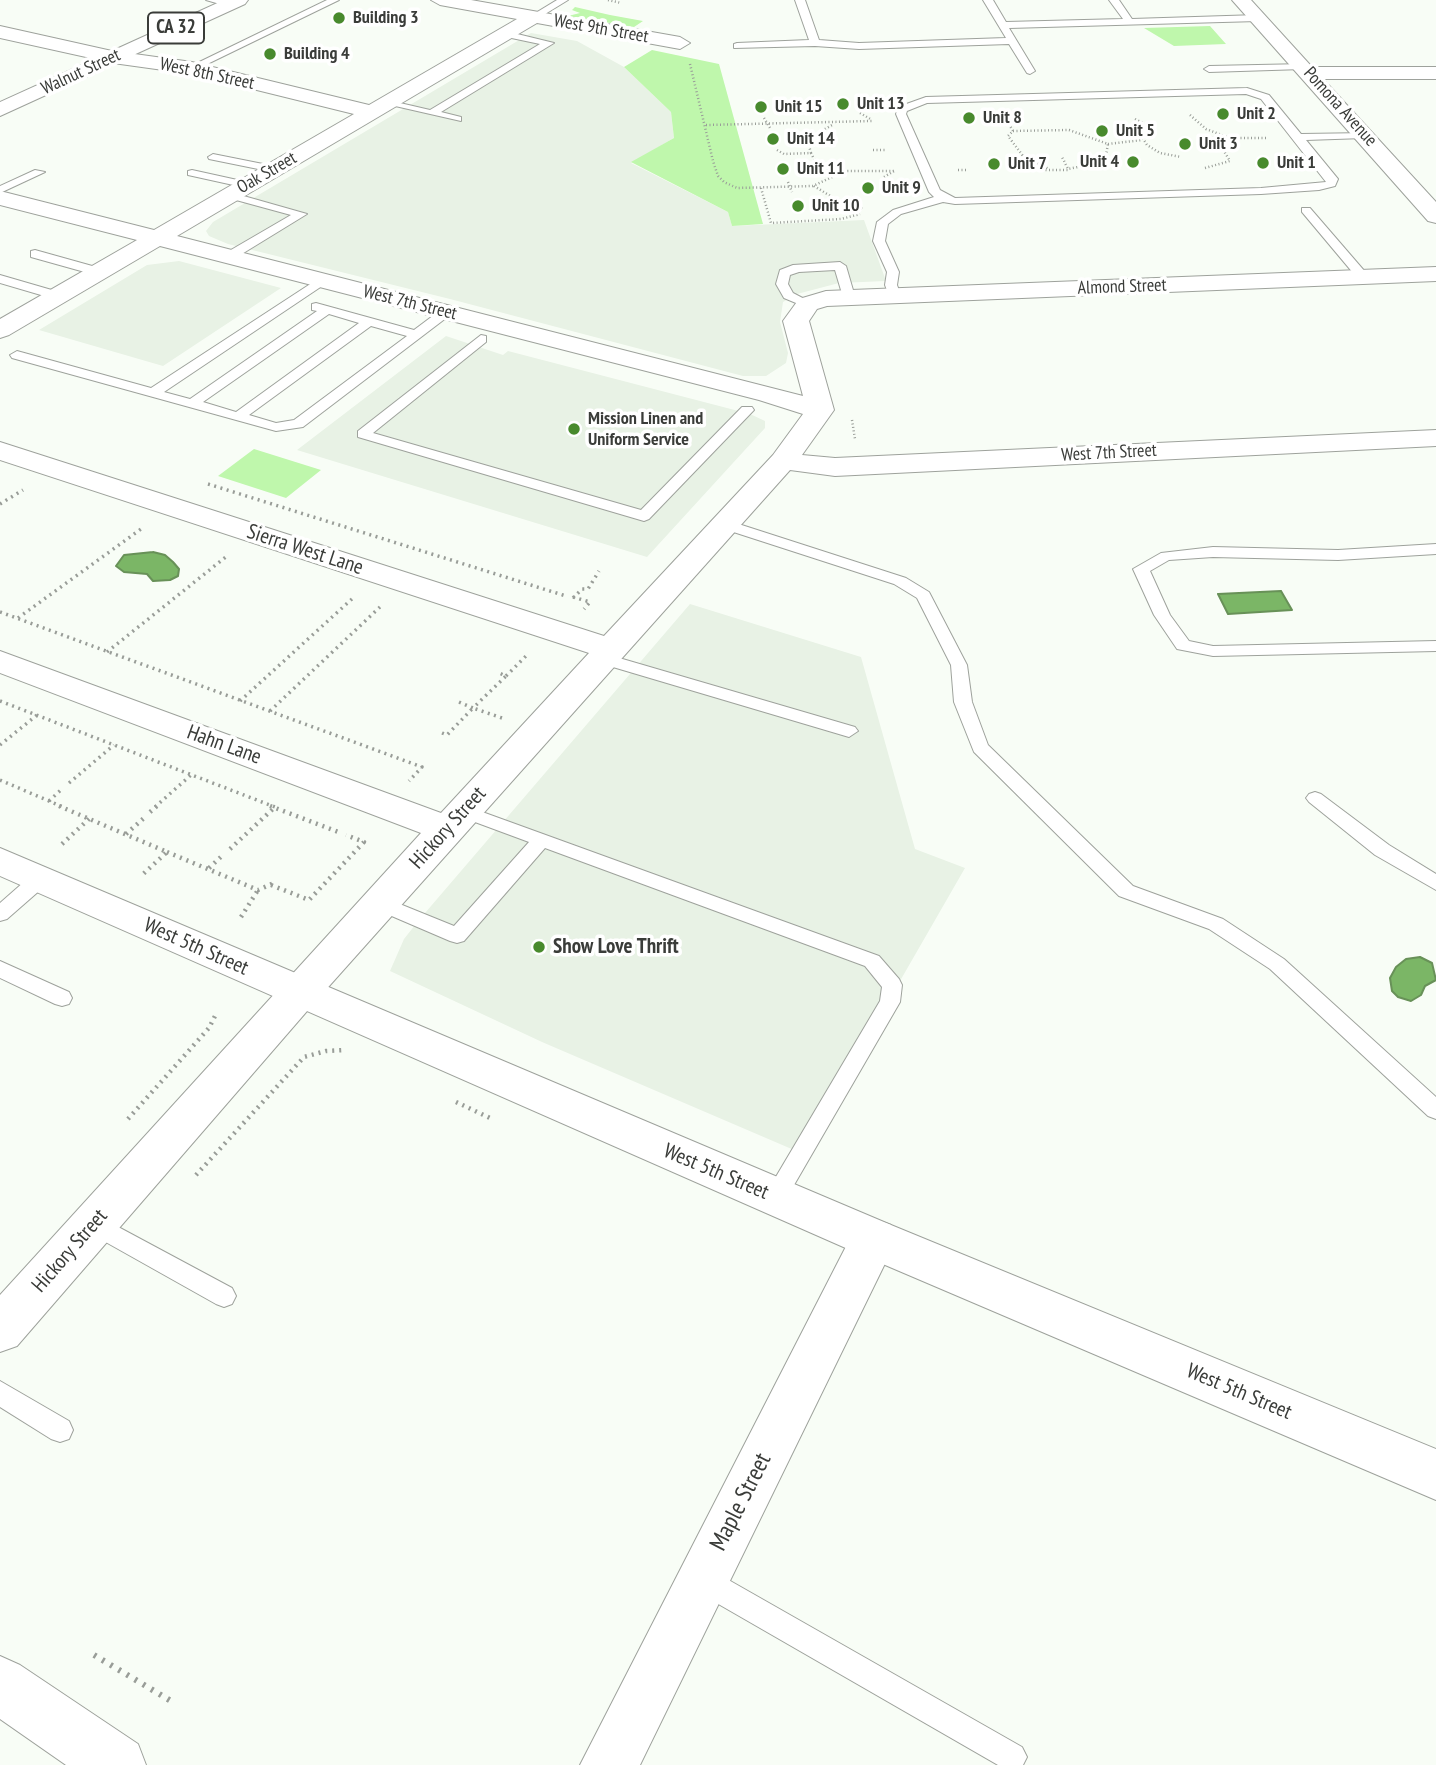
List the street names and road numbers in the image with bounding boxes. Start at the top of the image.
street label: West 9th Street [552,10,650,48]
road number: CA 32 [148,12,204,44]
street label: Walnut Street [38,44,124,100]
street label: West 8th Street [158,53,256,95]
street label: Pomona Avenue [1299,63,1381,151]
street label: Oak Street [233,147,301,199]
street label: Almond Street [1077,275,1167,299]
street label: West 7th Street [361,281,459,325]
street label: West 7th Street [1061,440,1157,466]
street label: Sierra West Lane [244,519,366,581]
street label: Hahn Lane [183,720,265,770]
street label: Hickory Street [405,782,491,874]
street label: West 5th Street [140,913,252,981]
street label: West 5th Street [660,1139,772,1205]
street label: Hickory Street [27,1204,113,1298]
street label: West 5th Street [1183,1359,1295,1425]
street label: Maple Street [704,1448,778,1556]

